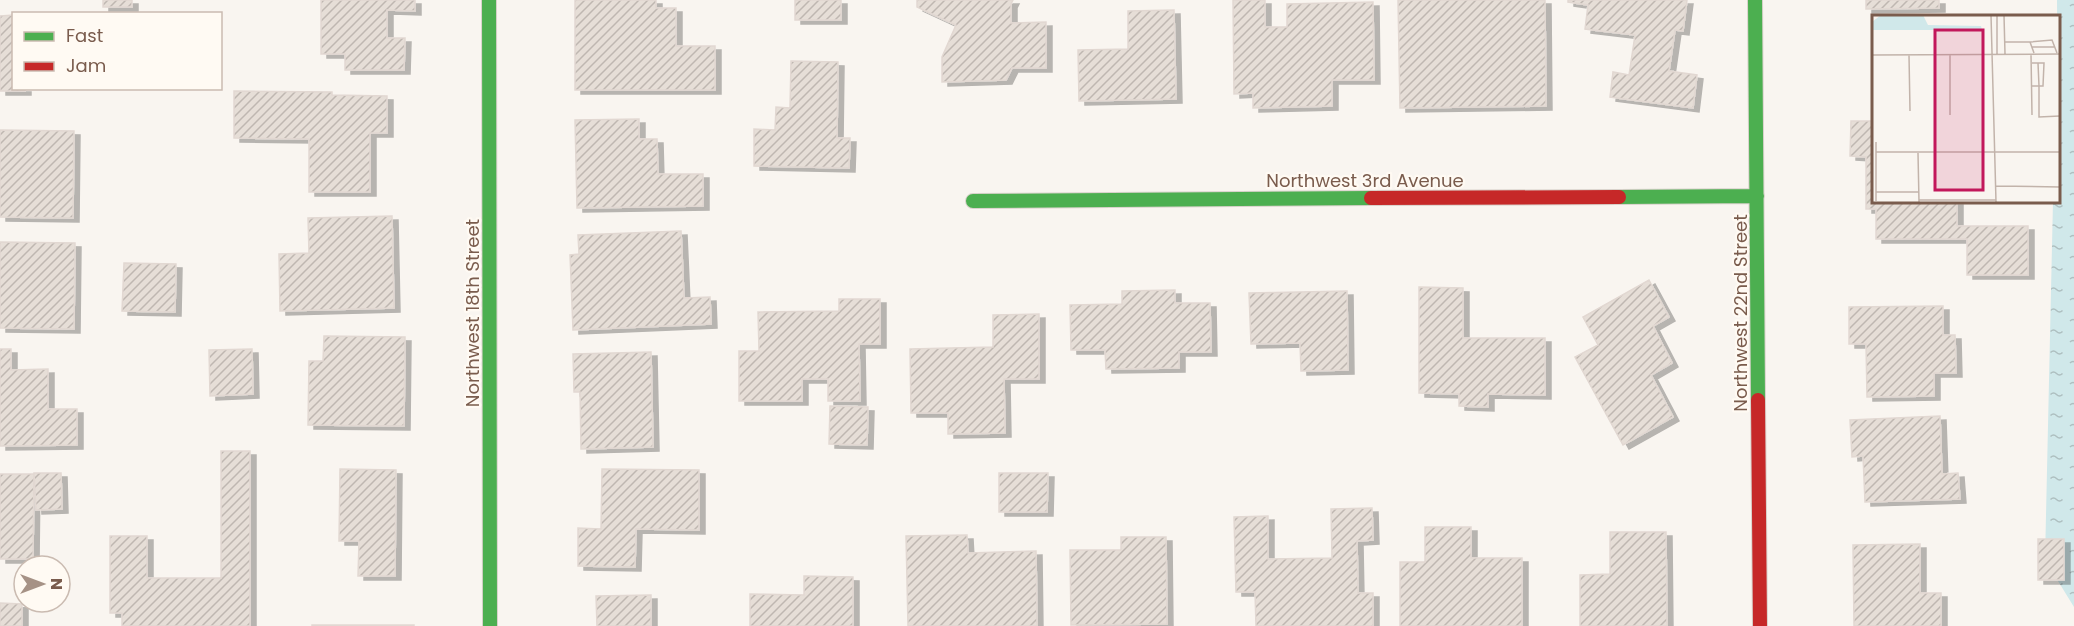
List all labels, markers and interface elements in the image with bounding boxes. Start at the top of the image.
legend [12,12,222,90]
inset map [1872,15,2059,202]
text: Fast [66,23,103,48]
text: Jam [66,53,106,78]
street label: Northwest 3rd Avenue [1266,168,1464,193]
street label: Northwest 22nd Street [1728,214,1753,412]
street label: Northwest 18th Street [460,219,485,407]
north arrow [12,554,72,614]
text: N [45,578,68,590]

